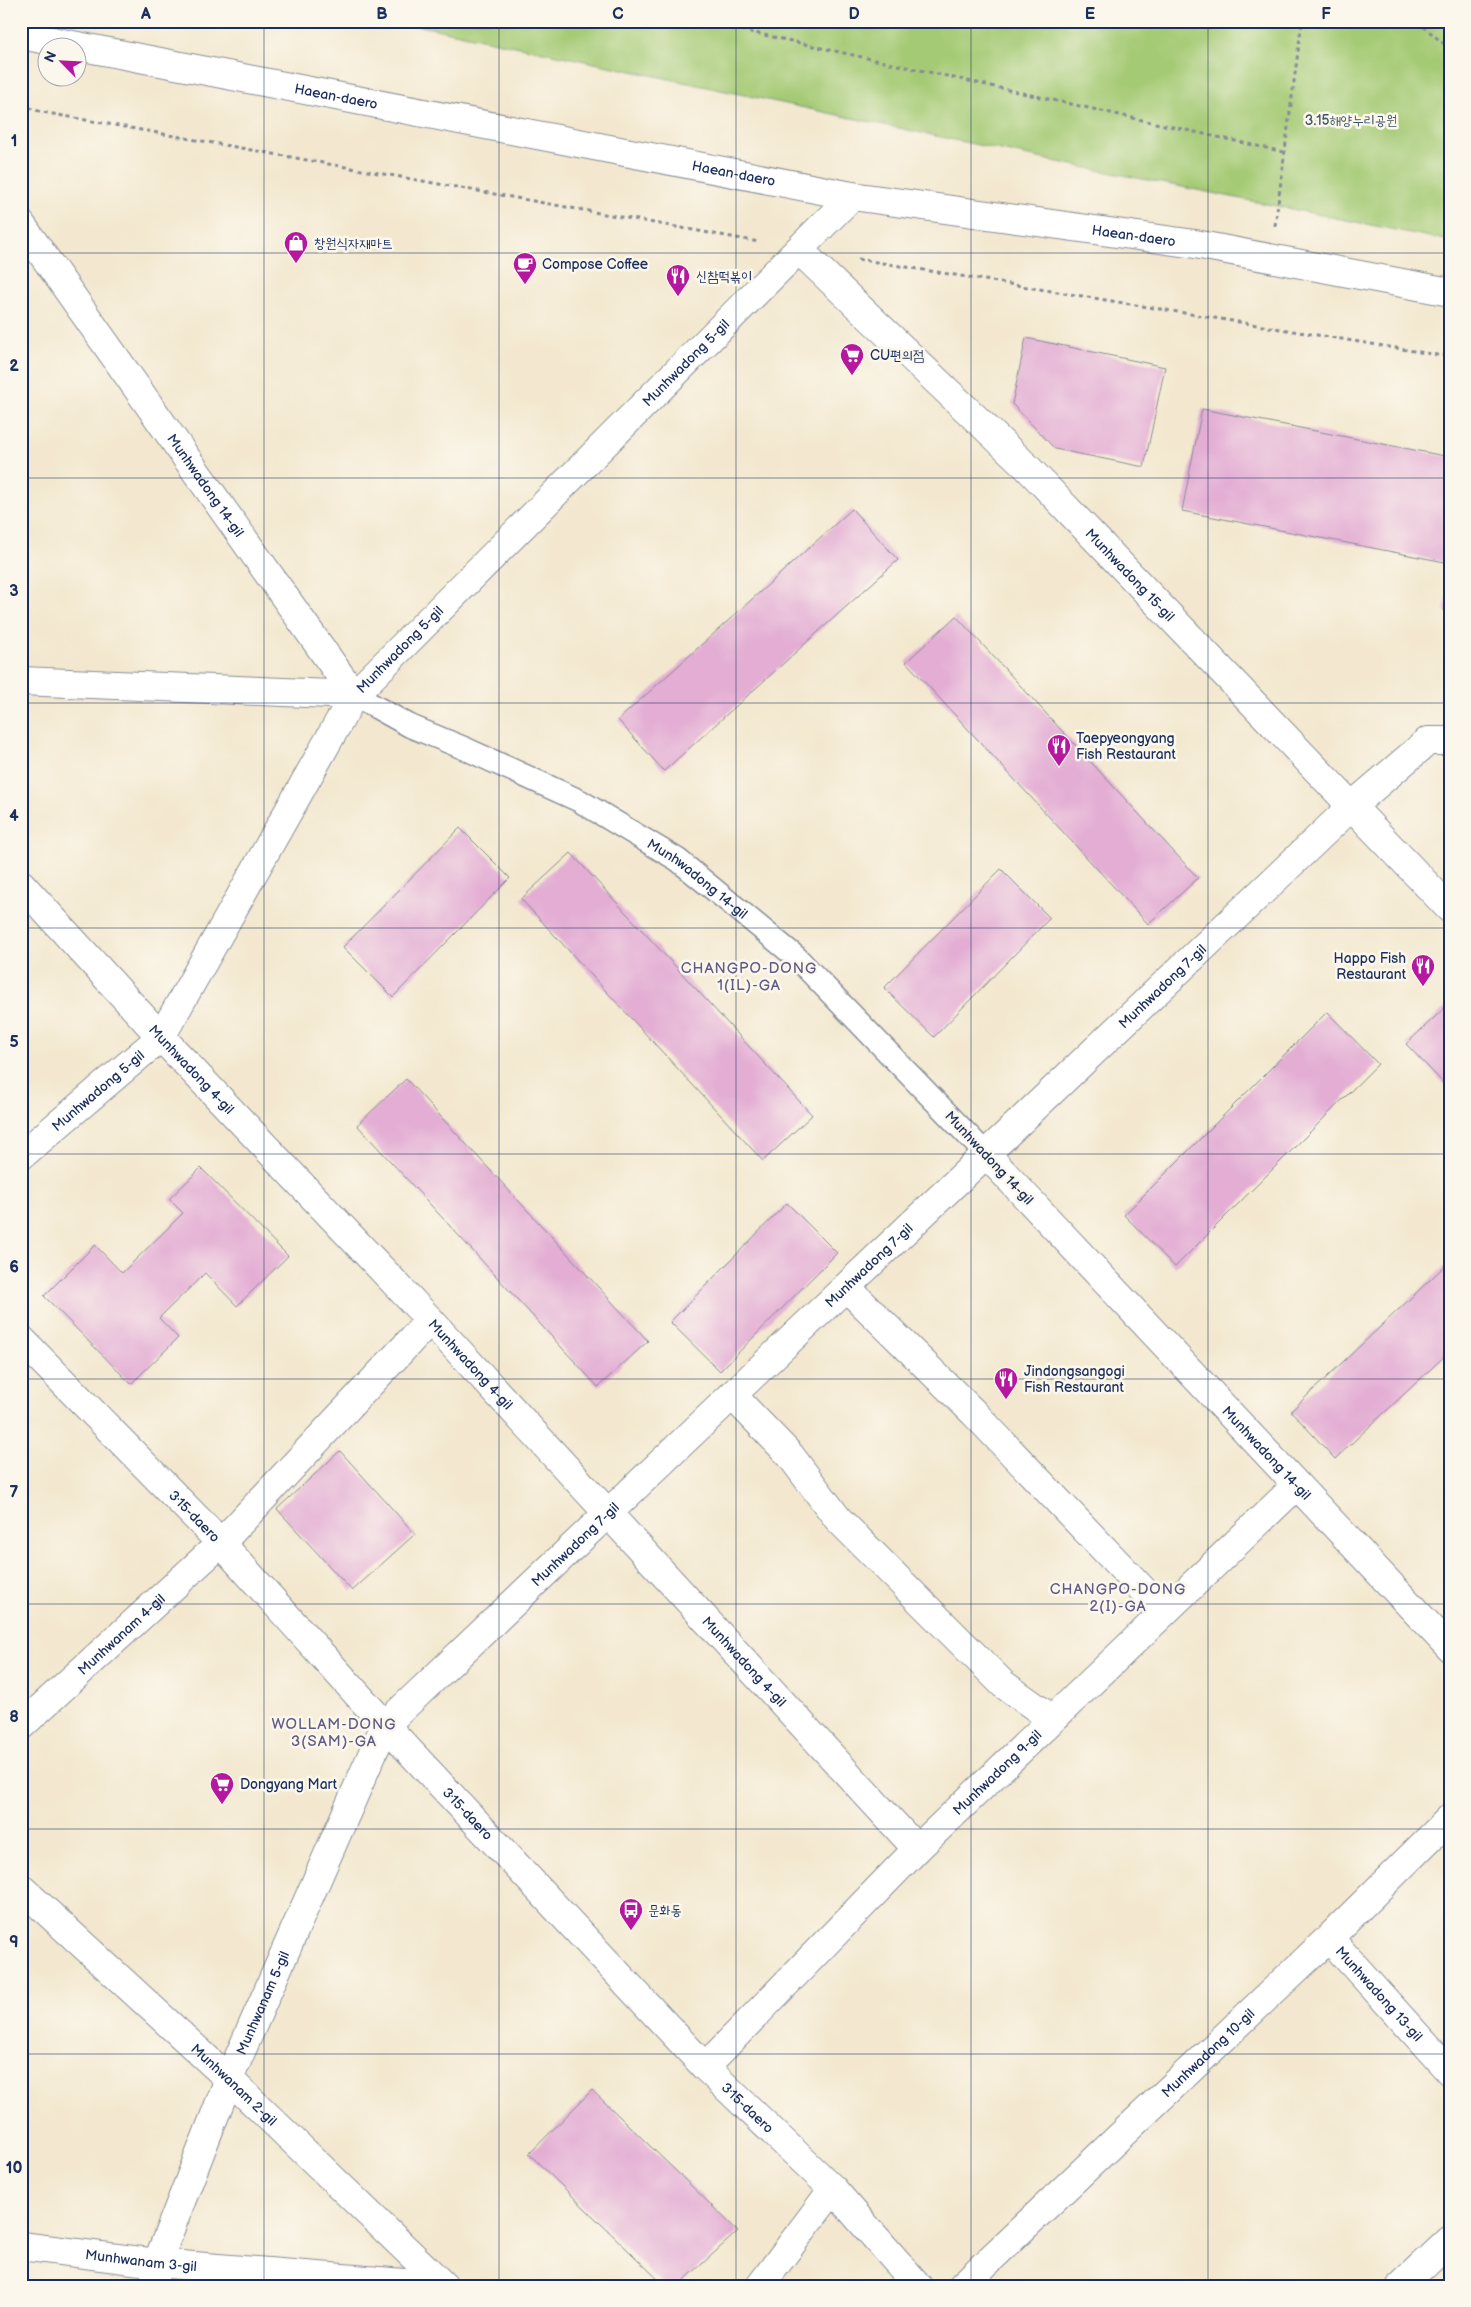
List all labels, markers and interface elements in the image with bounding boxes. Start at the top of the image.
text: A [140,5,151,24]
text: B [376,5,388,24]
text: C [612,5,624,24]
text: D [848,5,860,24]
text: E [1085,5,1095,24]
text: F [1321,5,1331,24]
north arrow [38,38,88,88]
text: N [41,49,60,65]
street label: Haean-daero [293,80,379,112]
park label: 3.15해양누리공원 [1305,112,1397,129]
text: 1 [11,132,17,151]
street label: Haean-daero [691,157,777,189]
street label: Haean-daero [1091,221,1177,250]
shop icon: 창원식자재마트 [283,230,309,264]
place label: 창원식자재마트 [314,235,393,252]
cafe icon: Compose Coffee [512,251,538,285]
place label: Compose Coffee [542,256,648,273]
restaurant icon: 신참떡볶이 [665,263,691,297]
place label: 신참떡볶이 [696,268,752,285]
street label: Munhwadong 5-gil [639,316,733,410]
supermarket icon: CU편의점 [839,342,865,376]
place label: CU편의점 [870,347,924,364]
text: 2 [9,357,19,376]
street label: Munhwadong 14-gil [164,431,248,540]
street label: Munhwadong 15-gil [1082,525,1178,625]
text: 3 [9,582,19,601]
street label: Munhwadong 5-gil [353,602,447,696]
place label: Taepyeongyang Fish Restaurant [1076,730,1176,763]
restaurant icon: Taepyeongyang Fish Restaurant [1046,733,1072,767]
text: 4 [9,807,19,826]
street label: Munhwadong 14-gil [644,835,751,922]
street label: Munhwadong 7-gil [1115,941,1210,1032]
place label: Happo Fish Restaurant [1334,950,1407,983]
restaurant icon: Happo Fish Restaurant [1410,953,1436,987]
district label: CHANGPO-DONG 1(IL)-GA [681,959,817,995]
street label: Munhwadong 4-gil [145,1021,238,1117]
text: 5 [9,1033,19,1052]
street label: Munhwadong 5-gil [48,1047,148,1135]
street label: Munhwadong 14-gil [941,1108,1037,1208]
street label: Munhwadong 7-gil [821,1220,916,1311]
text: 6 [9,1258,19,1277]
street label: Munhwadong 4-gil [425,1316,516,1413]
place label: Jindongsangogi Fish Restaurant [1024,1363,1125,1396]
restaurant icon: Jindongsangogi Fish Restaurant [993,1366,1019,1400]
street label: Munhwadong 14-gil [1219,1403,1315,1503]
text: 7 [10,1483,19,1502]
street label: 3·15-daero [166,1487,224,1546]
street label: Munhwadong 7-gil [528,1499,623,1590]
district label: CHANGPO-DONG 2(I)-GA [1050,1580,1186,1616]
street label: Munhwanam 4-gil [74,1590,168,1678]
street label: Munhwadong 4-gil [699,1613,790,1710]
text: 8 [9,1708,19,1727]
district label: WOLLAM-DONG 3(SAM)-GA [271,1715,397,1751]
street label: Munhwadong 9-gil [949,1726,1045,1819]
supermarket icon: Dongyang Mart [209,1771,235,1805]
place label: Dongyang Mart [240,1776,338,1793]
street label: 3·15-daero [439,1784,497,1843]
bus stop icon: 문화동 [618,1897,644,1931]
place label: 문화동 [648,1902,682,1919]
text: 9 [9,1933,19,1952]
street label: Munhwadong 13-gil [1332,1943,1426,2045]
street label: Munhwanam 5-gil [232,1948,293,2057]
street label: Munhwadong 10-gil [1158,2005,1258,2101]
street label: Munhwanam 2-gil [188,2040,281,2129]
street label: 3·15-daero [718,2079,777,2137]
text: 10 [6,2159,22,2178]
street label: Munhwanam 3-gil [84,2246,198,2275]

